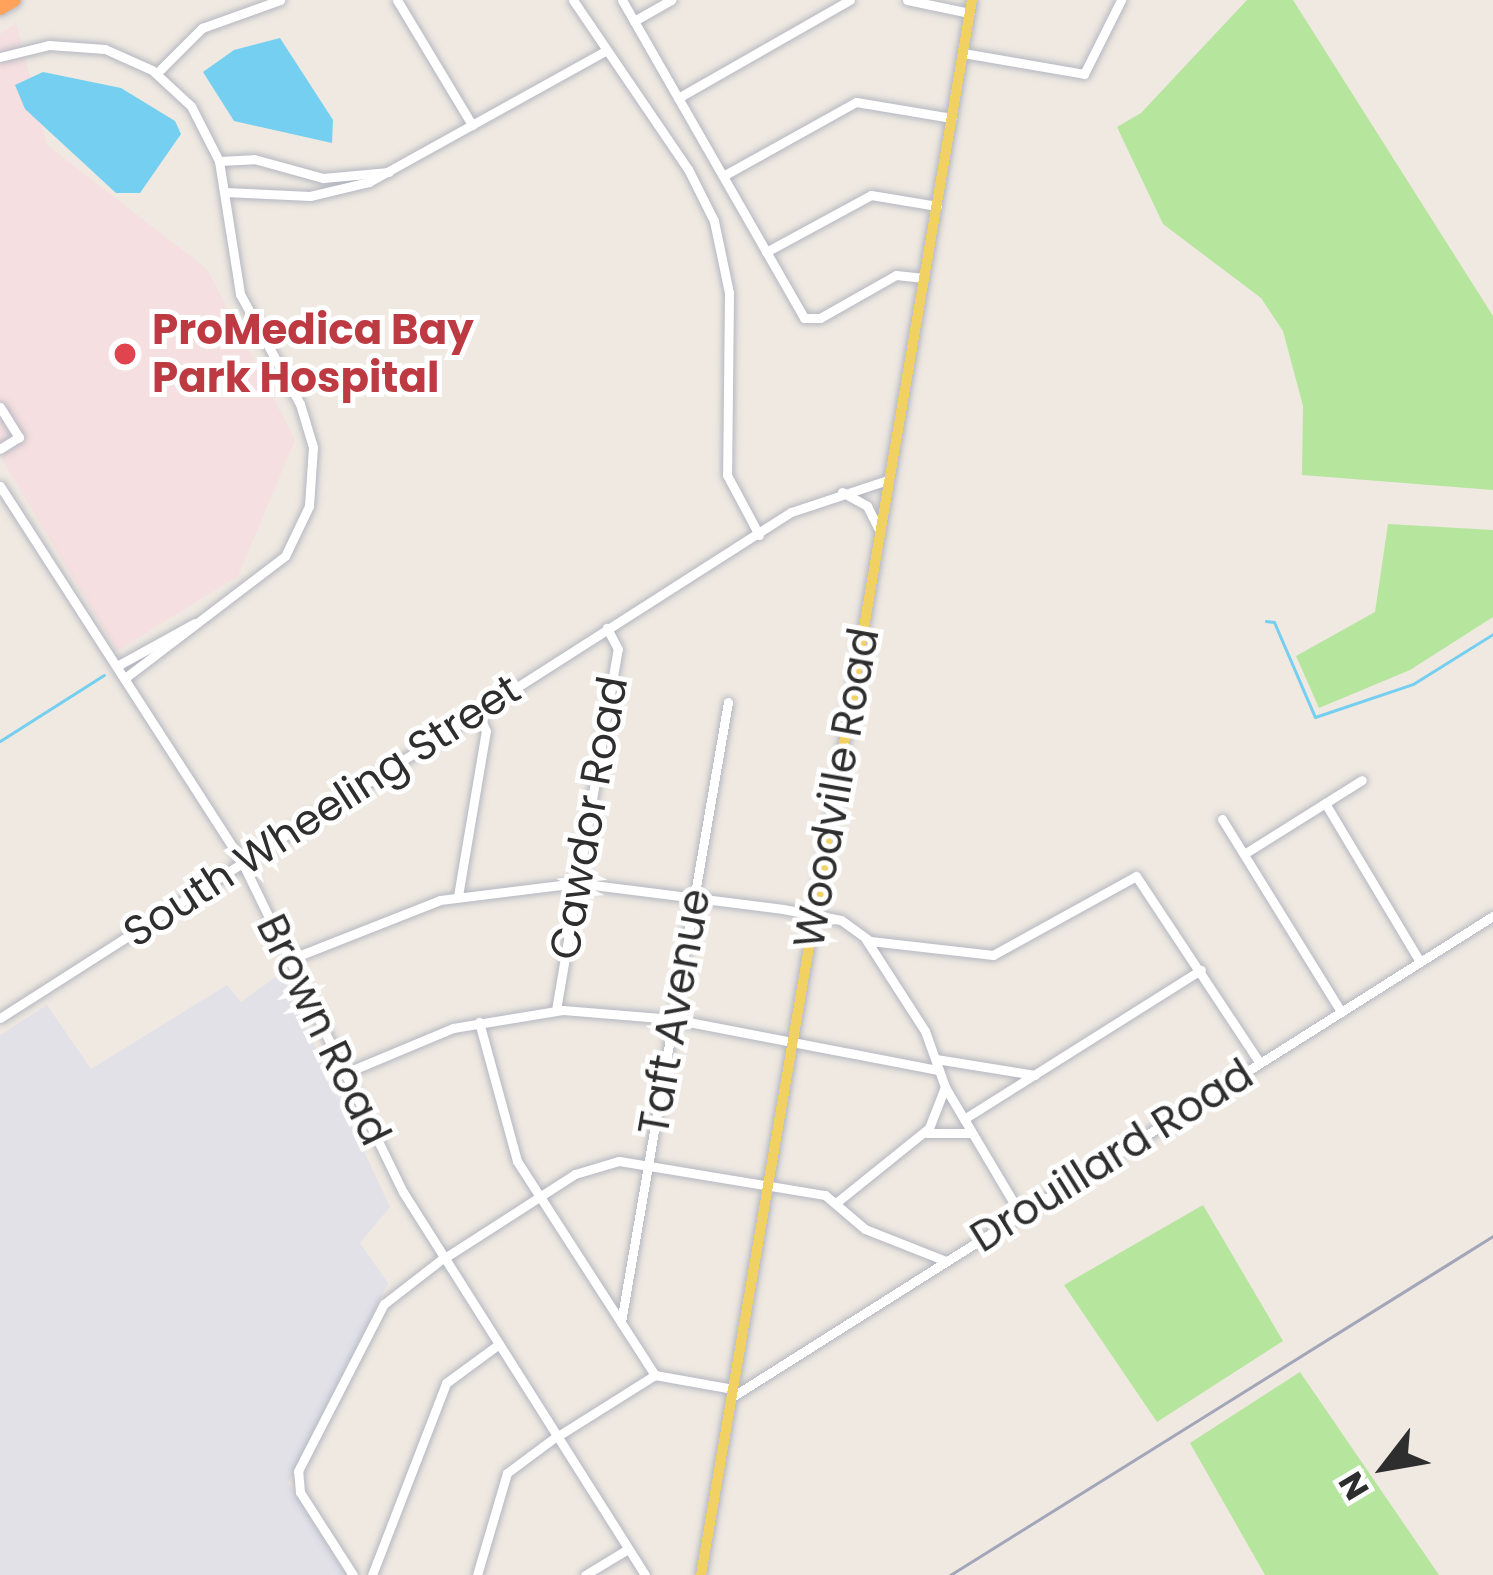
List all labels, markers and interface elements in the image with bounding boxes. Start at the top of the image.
place label: ProMedica Bay Park Hospital [152,305,474,404]
marker: ProMedica Bay Park Hospital [109,338,141,370]
street label: Woodville Road [784,624,890,952]
street label: South Wheeling Street [115,664,529,958]
street label: Cawdor Road [539,672,639,964]
street label: Taft Avenue [629,885,721,1139]
street label: Brown Road [246,907,400,1153]
street label: Drouillard Road [962,1049,1262,1263]
north arrow [1325,1407,1445,1527]
text: N [1327,1463,1380,1509]

